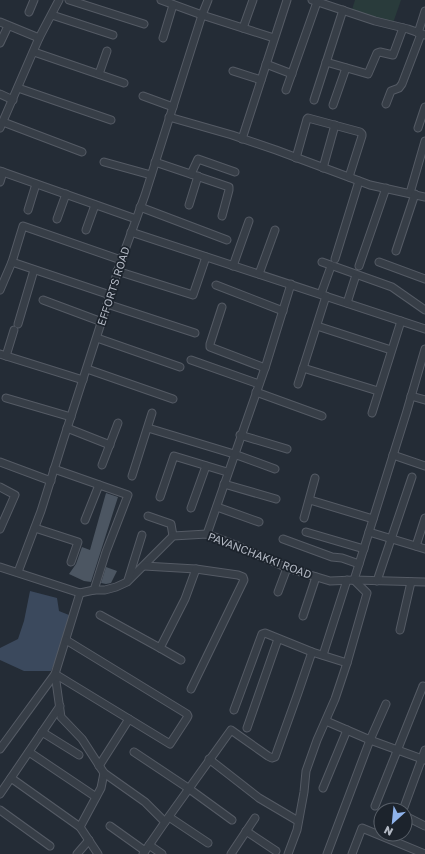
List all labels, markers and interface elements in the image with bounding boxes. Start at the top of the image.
street label: EFFORTS ROAD [94,245,132,327]
street label: PAVANCHAKKI ROAD [206,529,314,581]
north arrow [373,802,413,842]
text: N [382,824,395,839]

